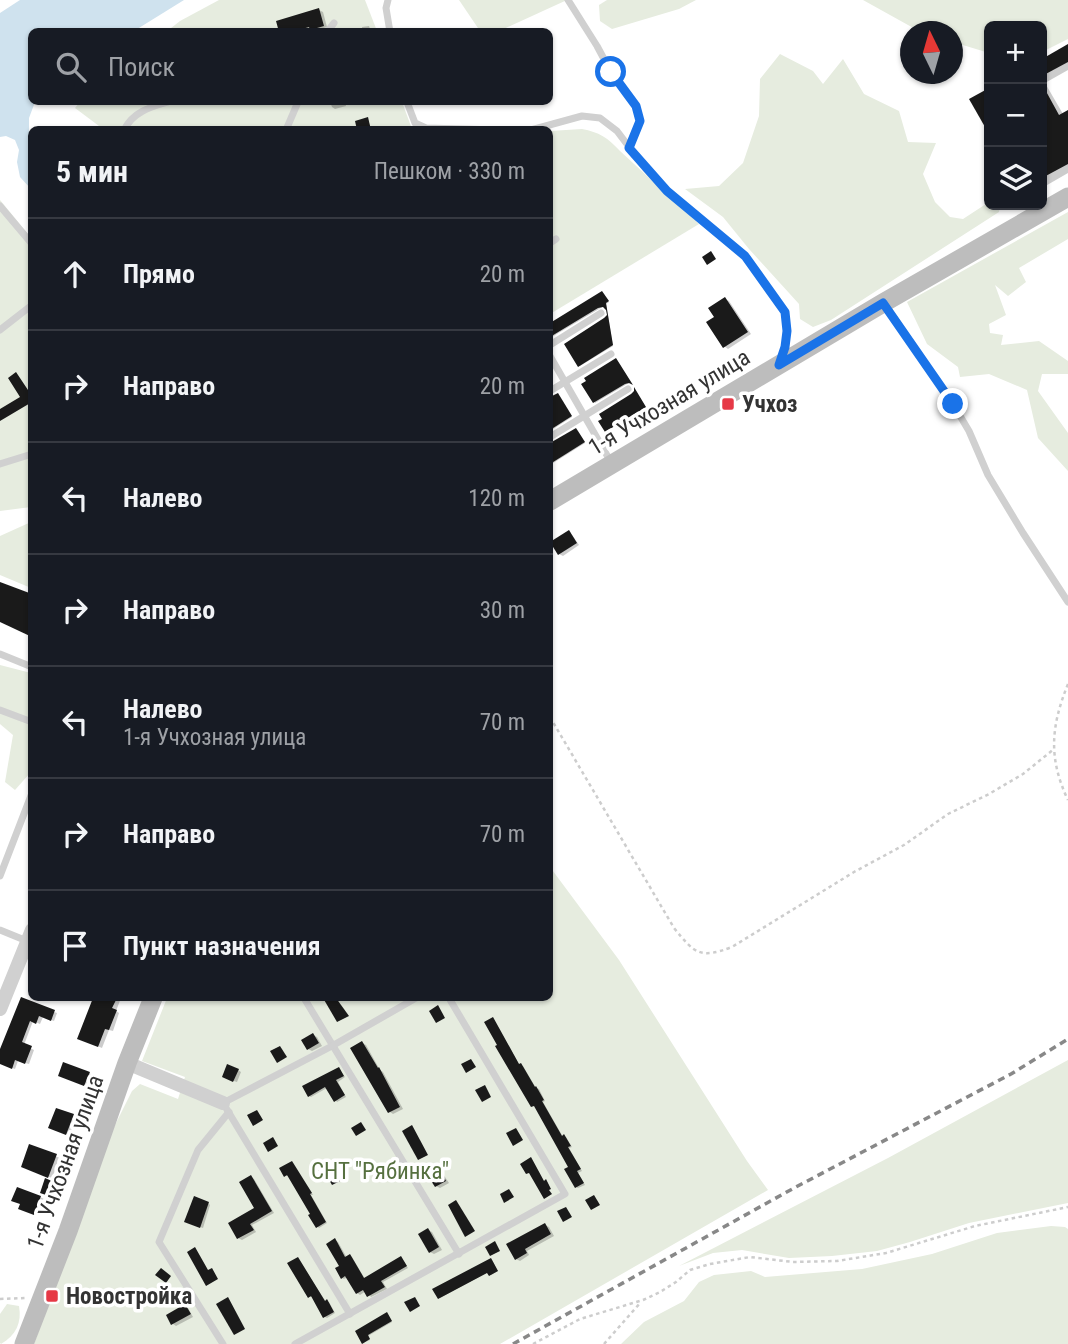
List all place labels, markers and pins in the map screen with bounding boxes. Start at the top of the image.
place label: Учхоз [742,391,798,418]
marker: Учхоз [720,396,736,412]
place label: Новостройка [66,1283,192,1310]
marker: Новостройка [44,1288,60,1304]

